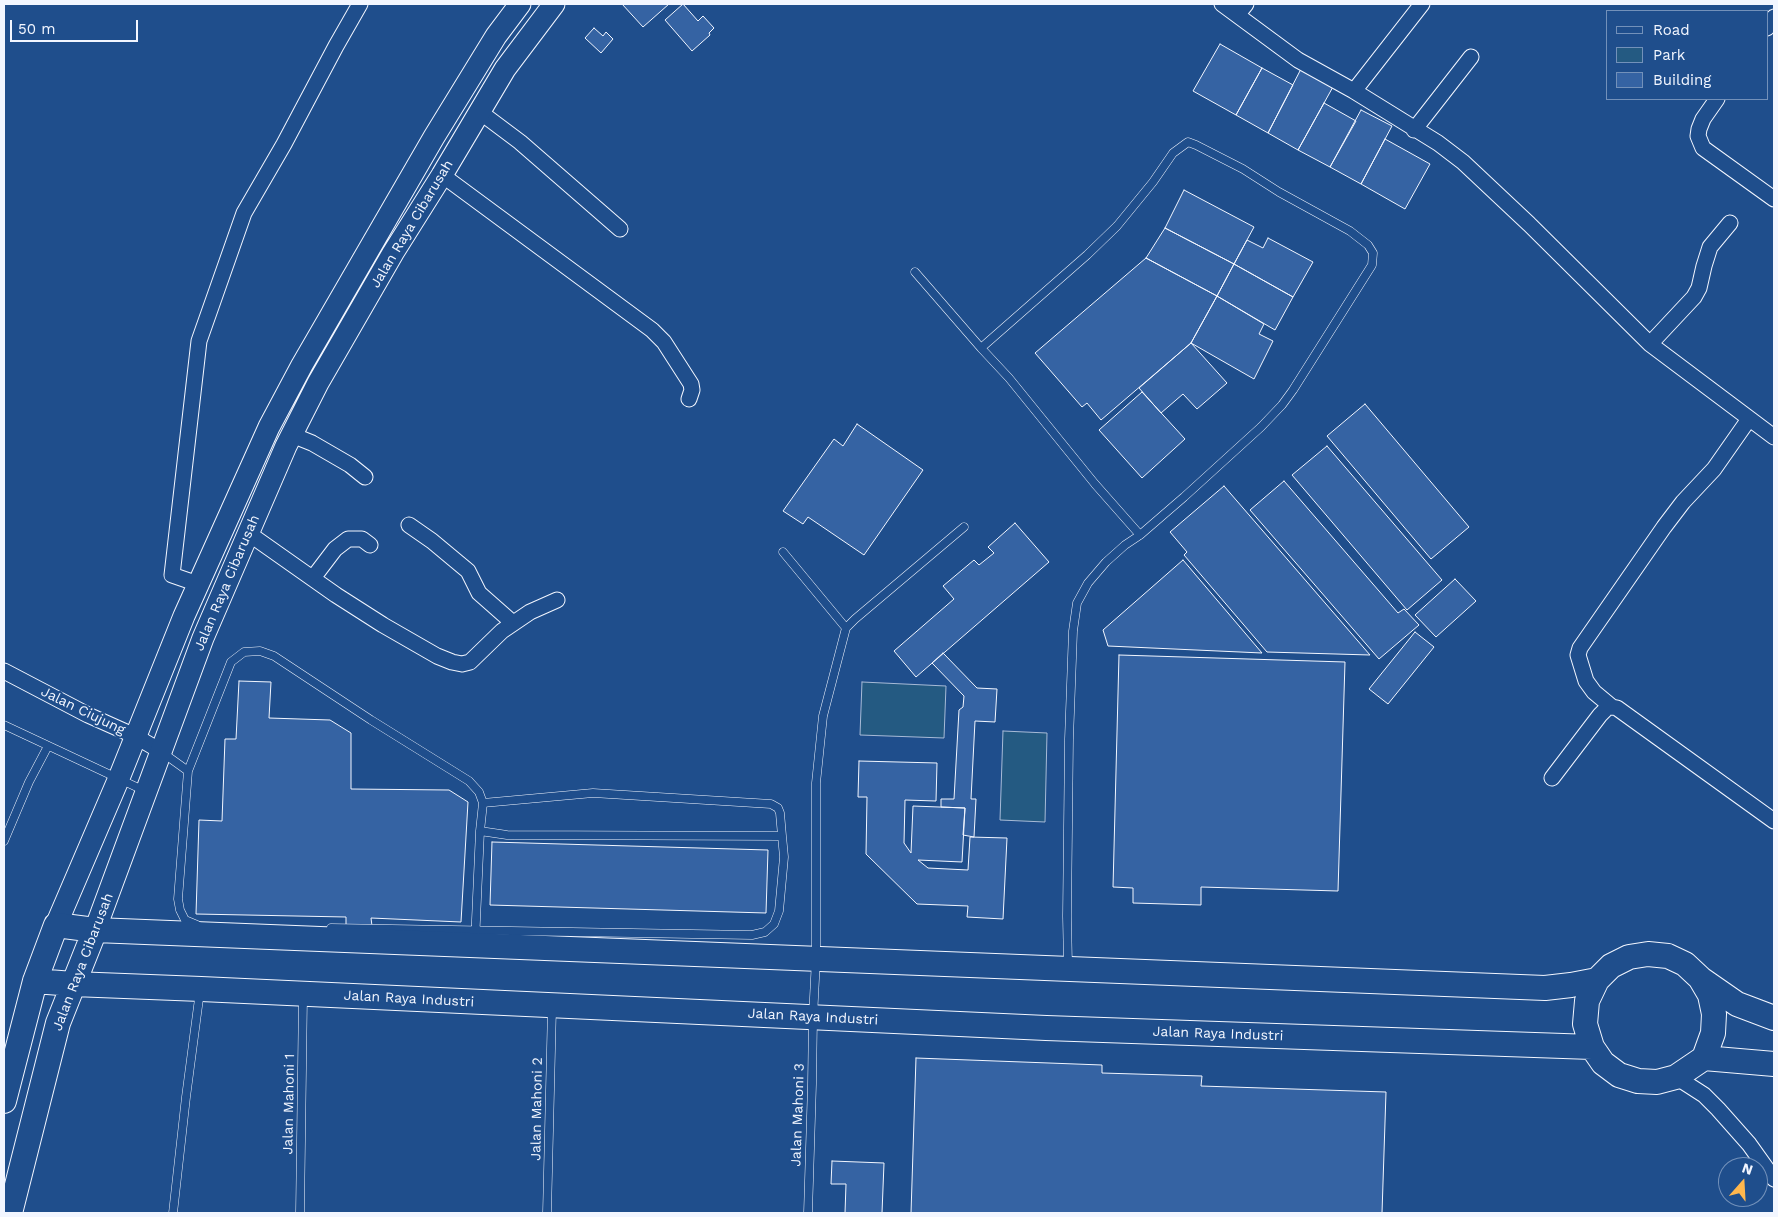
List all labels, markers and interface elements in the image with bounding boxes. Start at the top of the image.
scale bar [12,10,140,42]
legend [1606,10,1768,100]
text: 50 m [18,20,55,38]
text: Road [1653,21,1690,39]
text: Park [1653,46,1685,64]
text: Building [1653,71,1711,89]
street label: Jalan Raya Cibarusah [367,157,457,291]
street label: Jalan Raya Cibarusah [191,512,263,654]
street label: Jalan Ciujung [38,683,128,739]
street label: Jalan Raya Cibarusah [49,891,117,1033]
street label: Jalan Raya Industri [343,987,475,1011]
street label: Jalan Raya Industri [747,1005,879,1029]
street label: Jalan Raya Industri [1152,1023,1284,1045]
street label: Jalan Mahoni 1 [280,1053,298,1155]
street label: Jalan Mahoni 2 [528,1057,546,1161]
street label: Jalan Mahoni 3 [788,1063,808,1167]
north arrow [1718,1157,1768,1207]
text: N [1740,1160,1755,1178]

